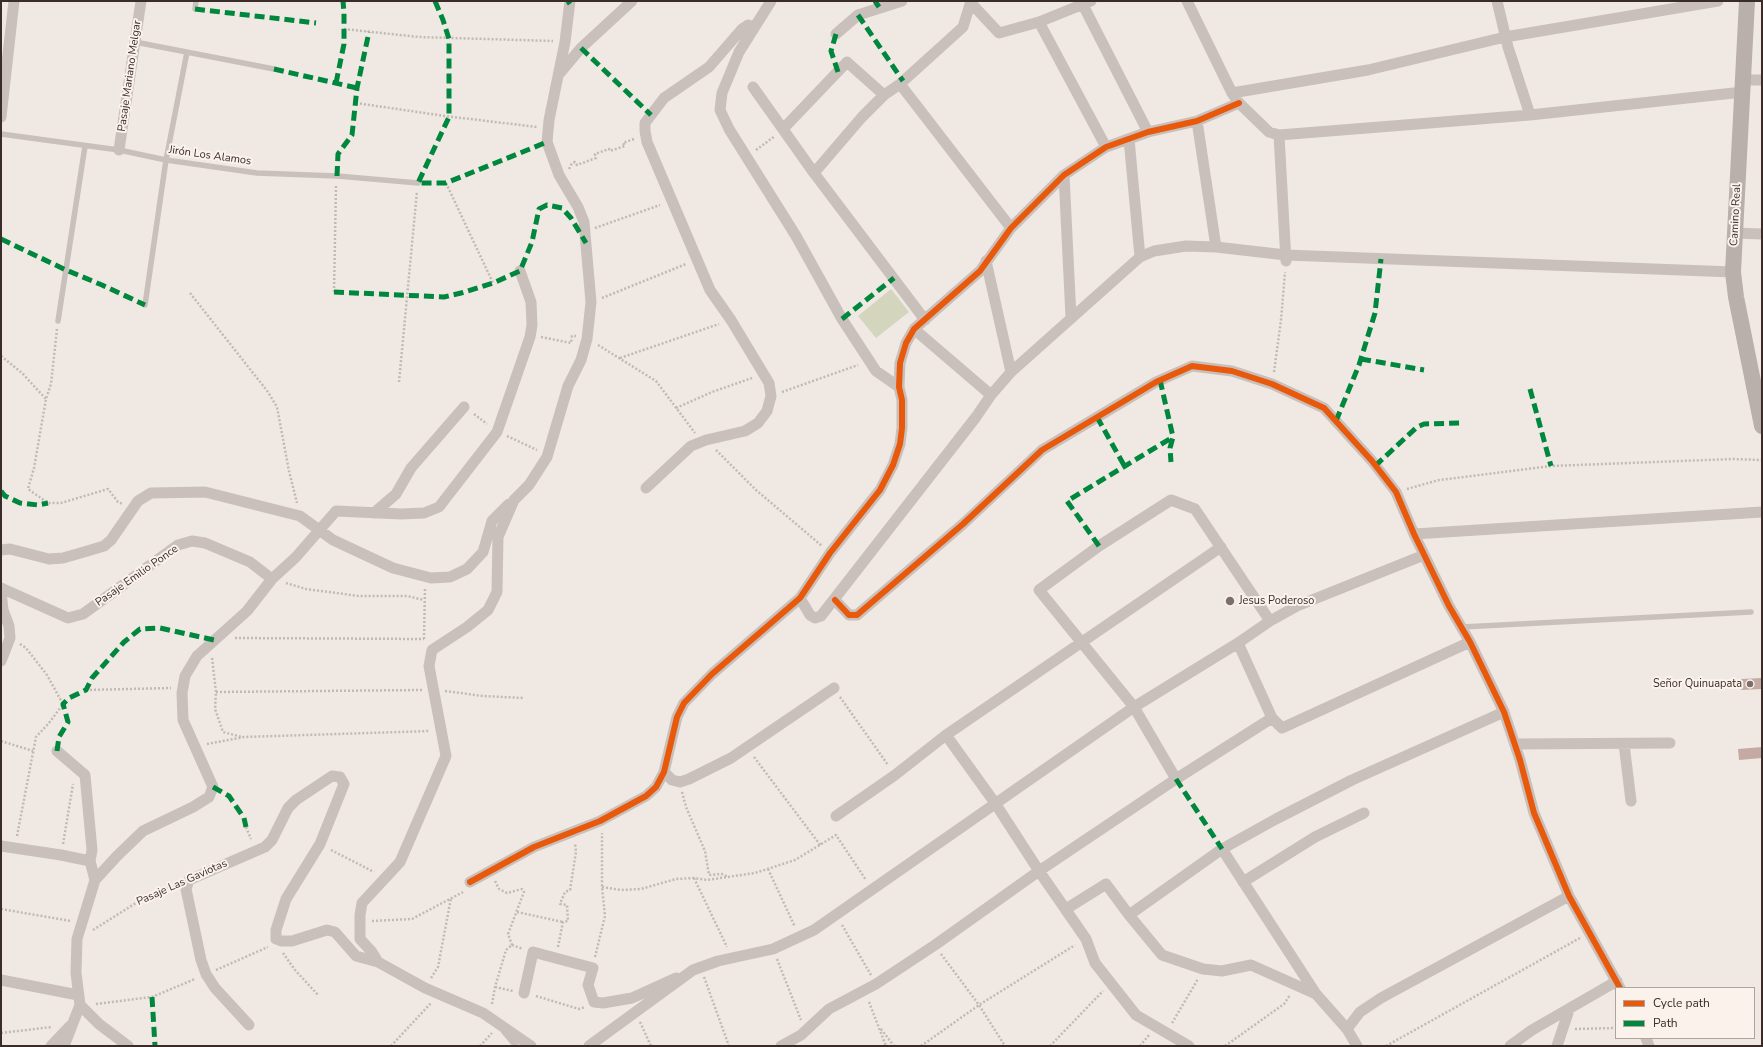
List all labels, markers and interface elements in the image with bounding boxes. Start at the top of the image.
street label: Pasaje Mariano Melgar [116,19,144,133]
street label: Jirón Los Alamos [168,144,252,168]
street label: Camino Real [1728,184,1744,246]
street label: Pasaje Emilio Ponce [93,542,181,610]
place label: Jesus Poderoso [1239,594,1314,608]
marker: Jesus Poderoso [1224,595,1236,607]
place label: Señor Quinuapata [1653,677,1742,691]
marker: Señor Quinuapata [1745,679,1755,689]
street label: Pasaje Las Gaviotas [135,857,229,909]
legend [1615,987,1755,1039]
text: Cycle path [1653,995,1710,1011]
text: Path [1653,1015,1678,1031]

